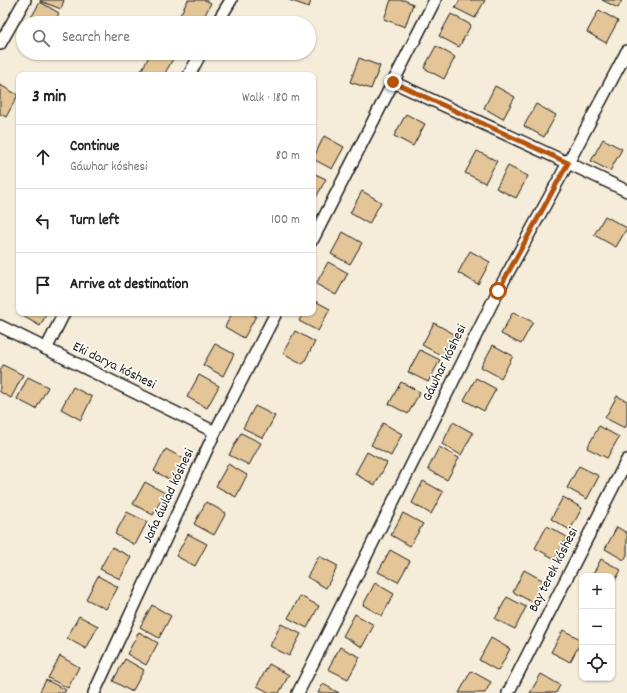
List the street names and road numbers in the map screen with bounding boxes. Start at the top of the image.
street label: Gáwhar kóshesi [418,321,472,405]
street label: Eki darya kóshesi [69,337,159,395]
street label: Jańa áwlad kóshesi [138,445,200,547]
street label: Bay terek kóshesi [524,524,584,616]

